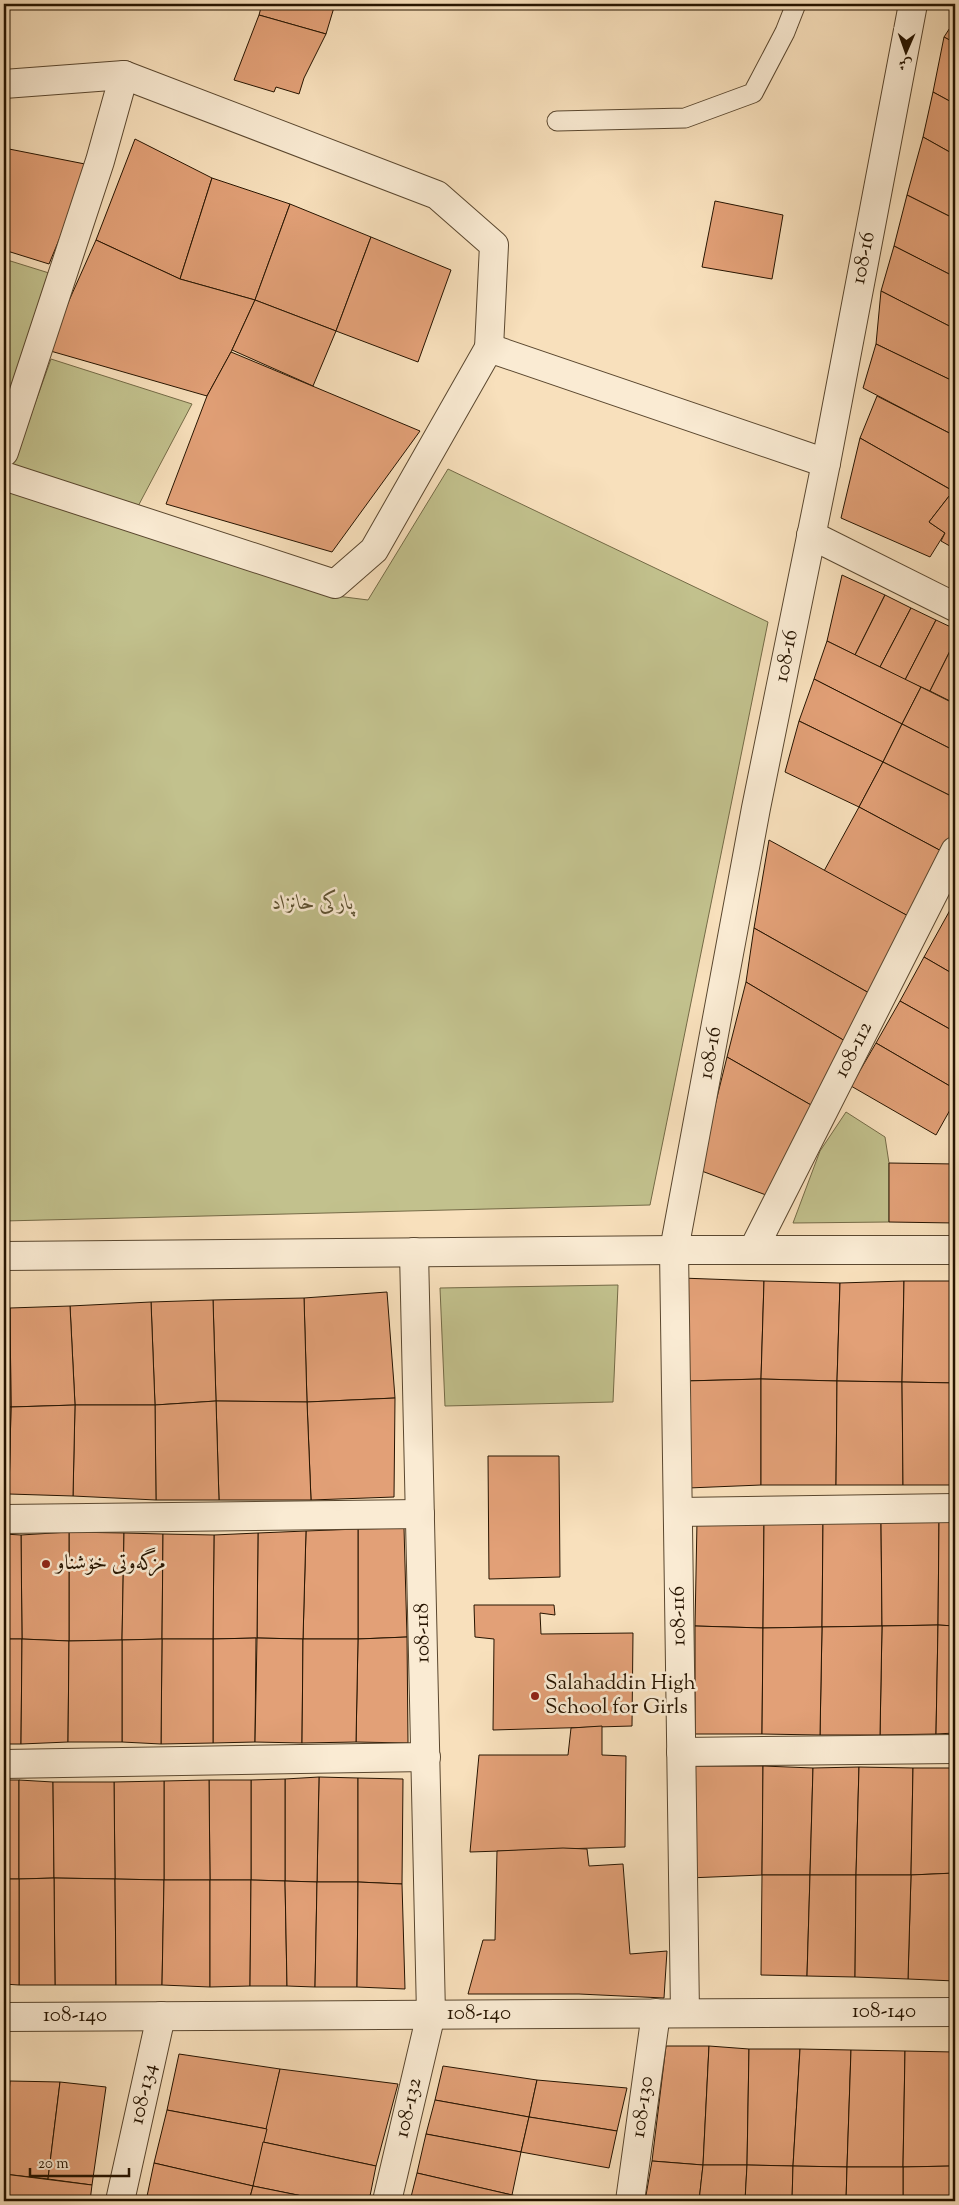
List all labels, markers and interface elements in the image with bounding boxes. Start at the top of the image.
north arrow [882,28,932,78]
text: ش [898,53,913,73]
street label: 108-16 [844,229,884,287]
street label: 108-16 [767,627,807,685]
park label: پارکی خانزاد [272,889,356,919]
street label: 108-112 [827,1016,881,1083]
street label: 108-16 [692,1024,730,1082]
place label: مزگەوتی خۆشناو [54,1547,166,1579]
marker: مزگەوتی خۆشناو [40,1558,52,1570]
street label: 108-116 [663,1586,695,1646]
street label: 108-118 [407,1603,439,1663]
place label: Salahaddin High School for Girls [545,1669,696,1723]
marker: Salahaddin High School for Girls [529,1690,541,1702]
street label: 108-140 [852,1997,916,2027]
street label: 108-140 [447,1999,511,2029]
street label: 108-140 [43,2001,107,2031]
street label: 108-134 [122,2061,166,2127]
street label: 108-130 [624,2074,662,2140]
street label: 108-132 [388,2075,431,2141]
scale bar [30,2145,129,2177]
text: 20 m [38,2154,69,2175]

